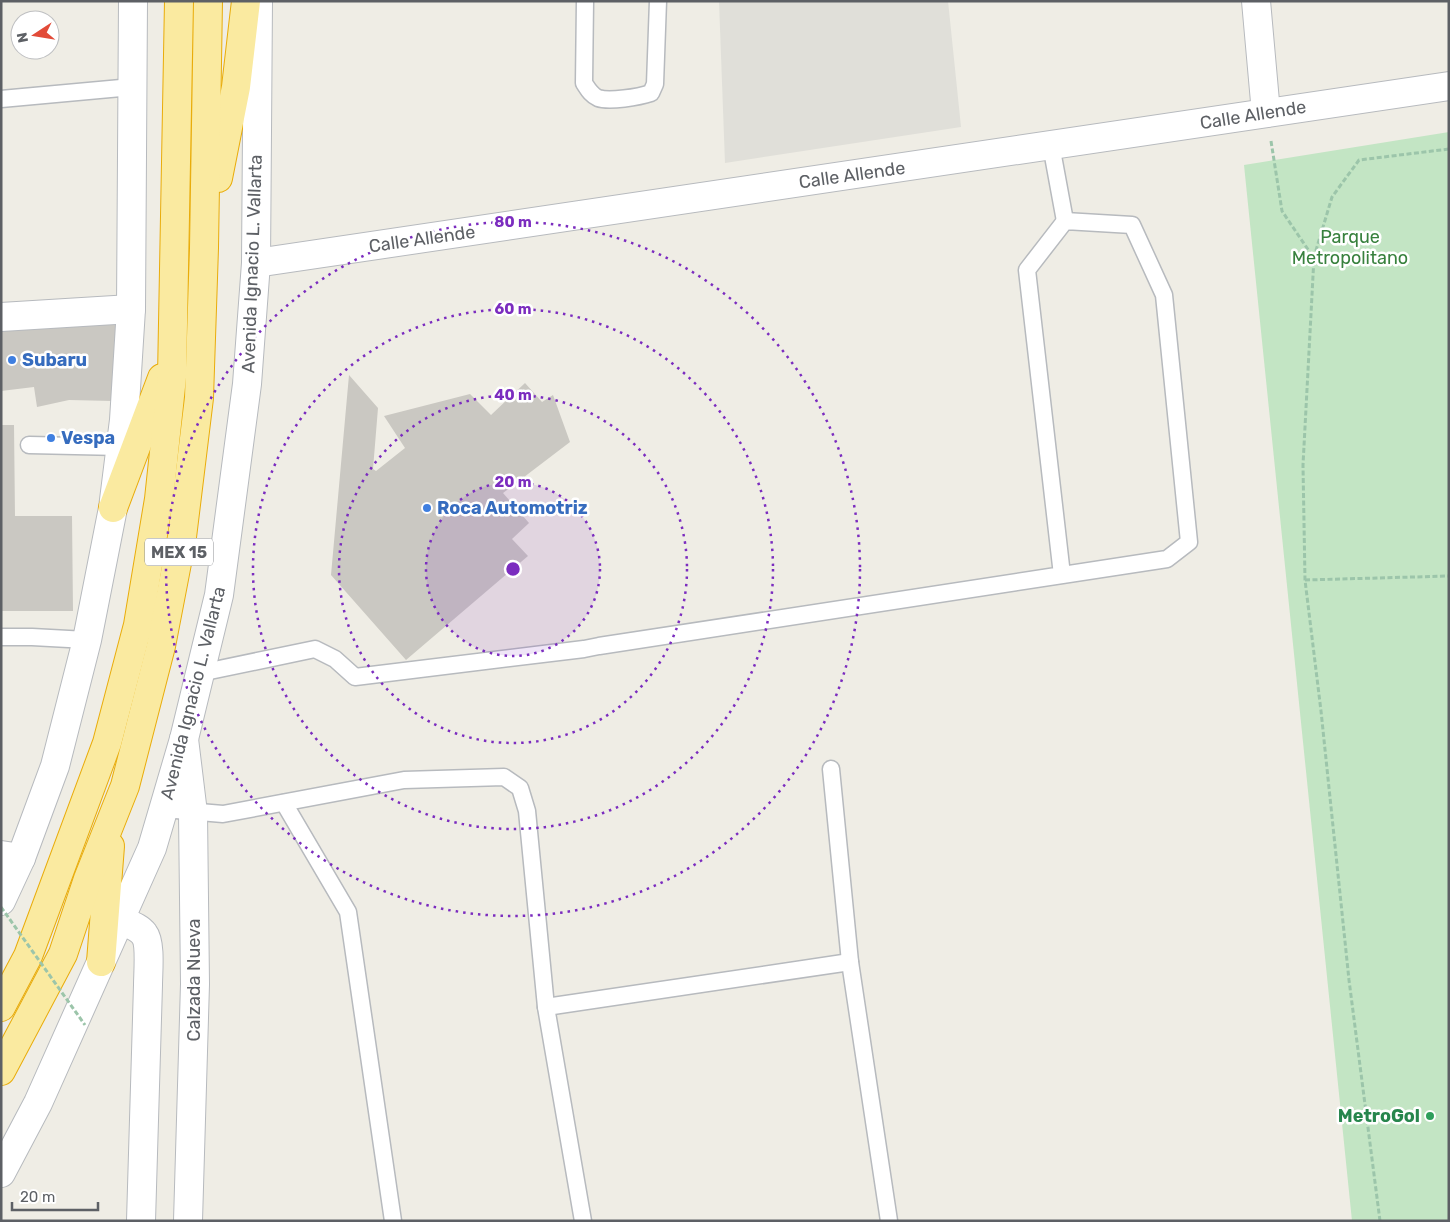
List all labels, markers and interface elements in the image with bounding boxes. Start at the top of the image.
north arrow [10,10,60,60]
text: N [13,31,32,44]
street label: Calle Allende [1198,96,1308,134]
street label: Avenida Ignacio L. Vallarta [237,154,267,374]
street label: Calle Allende [797,157,907,193]
text: 80 m [494,213,532,231]
street label: Calle Allende [367,221,477,257]
park label: Parque Metropolitano [1292,226,1408,269]
text: 60 m [495,300,531,318]
place label: Subaru [22,349,87,371]
marker: Subaru [6,354,18,366]
text: 40 m [494,386,532,404]
place label: Vespa [61,427,115,449]
marker: Vespa [45,432,57,444]
text: 20 m [495,473,531,491]
place label: Roca Automotriz [437,497,588,519]
marker: Roca Automotriz [421,502,433,514]
road number: MEX 15 [145,538,213,566]
centre of rings [504,560,522,578]
street label: Avenida Ignacio L. Vallarta [156,584,230,802]
street label: Calzada Nueva [183,918,205,1042]
place label: MetroGol [1338,1105,1420,1127]
marker: MetroGol [1424,1110,1436,1122]
scale bar [12,1180,99,1212]
text: 20 m [20,1188,55,1206]

